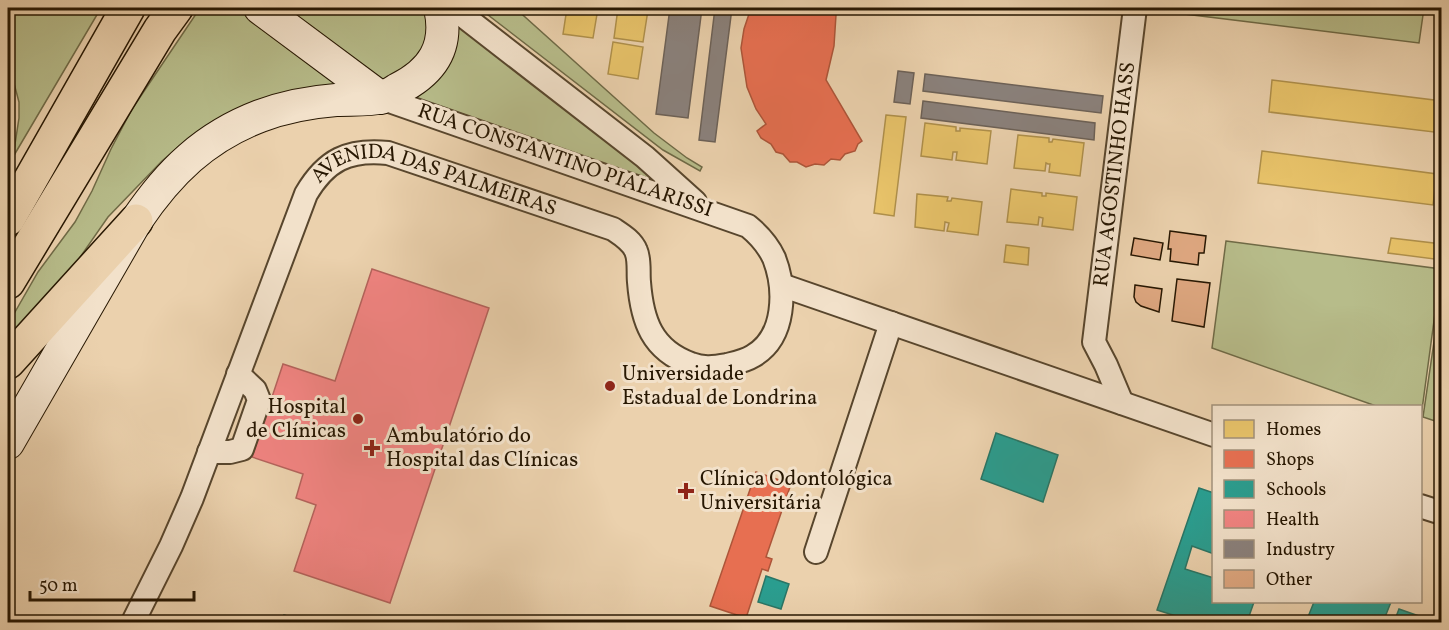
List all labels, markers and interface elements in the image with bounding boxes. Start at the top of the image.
street label: RUA AGOSTINHO HASS [1086,60,1143,289]
street label: RUA CONSTANTINO PIALARISSI [413,97,717,225]
street label: AVENIDA DAS PALMEIRAS [304,138,560,223]
place label: Universidade Estadual de Londrina [622,360,818,413]
marker: Universidade Estadual de Londrina [603,379,617,393]
place label: Hospital de Clínicas [246,393,346,446]
legend [1212,405,1422,603]
marker: Hospital de Clínicas [351,412,365,426]
text: Homes [1266,418,1321,443]
place label: Ambulatório do Hospital das Clínicas [386,422,578,475]
marker: Ambulatório do Hospital das Clínicas [363,439,381,457]
text: Shops [1266,448,1314,473]
place label: Clínica Odontológica Universitária [700,465,893,518]
text: Schools [1266,478,1326,503]
marker: Clínica Odontológica Universitária [677,482,695,500]
text: Health [1266,508,1320,533]
text: Industry [1266,538,1335,563]
scale bar [30,564,194,602]
text: Other [1266,568,1313,593]
text: 50 m [39,574,78,599]

